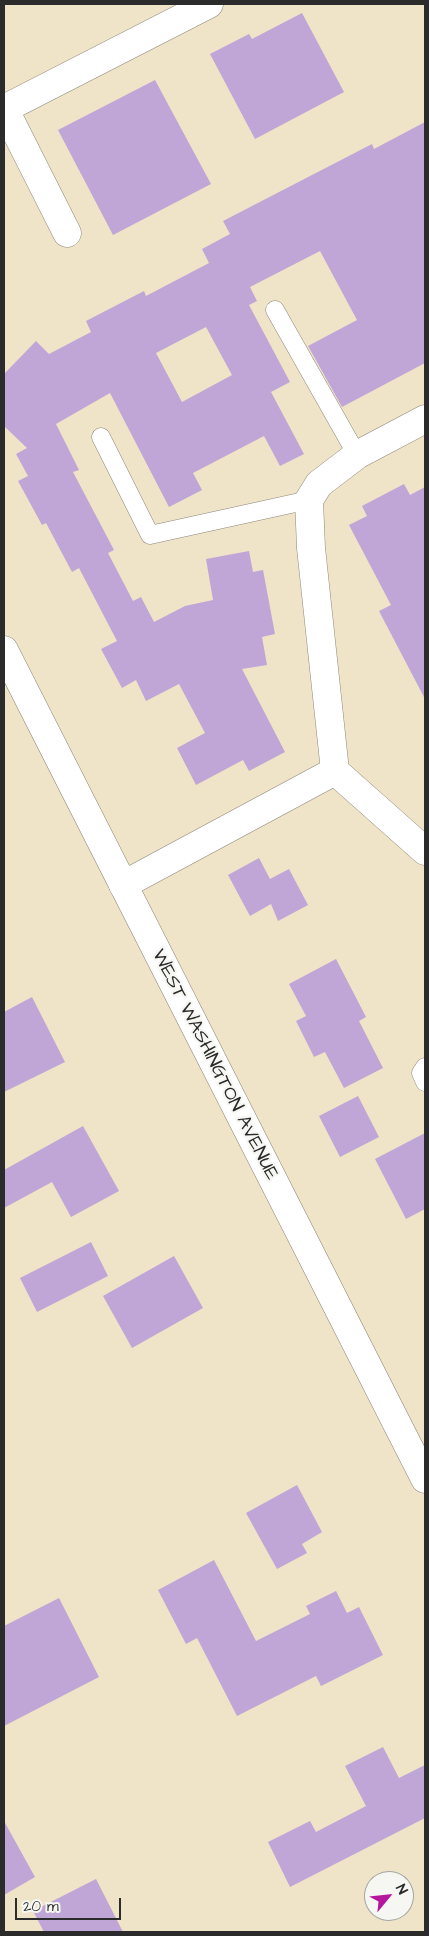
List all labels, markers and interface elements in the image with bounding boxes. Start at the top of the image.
street label: WEST WASHINGTON AVENUE [146,946,282,1184]
north arrow [364,1871,414,1921]
text: N [390,1881,412,1898]
scale bar [18,1888,124,1920]
text: 20 m [23,1896,59,1917]

